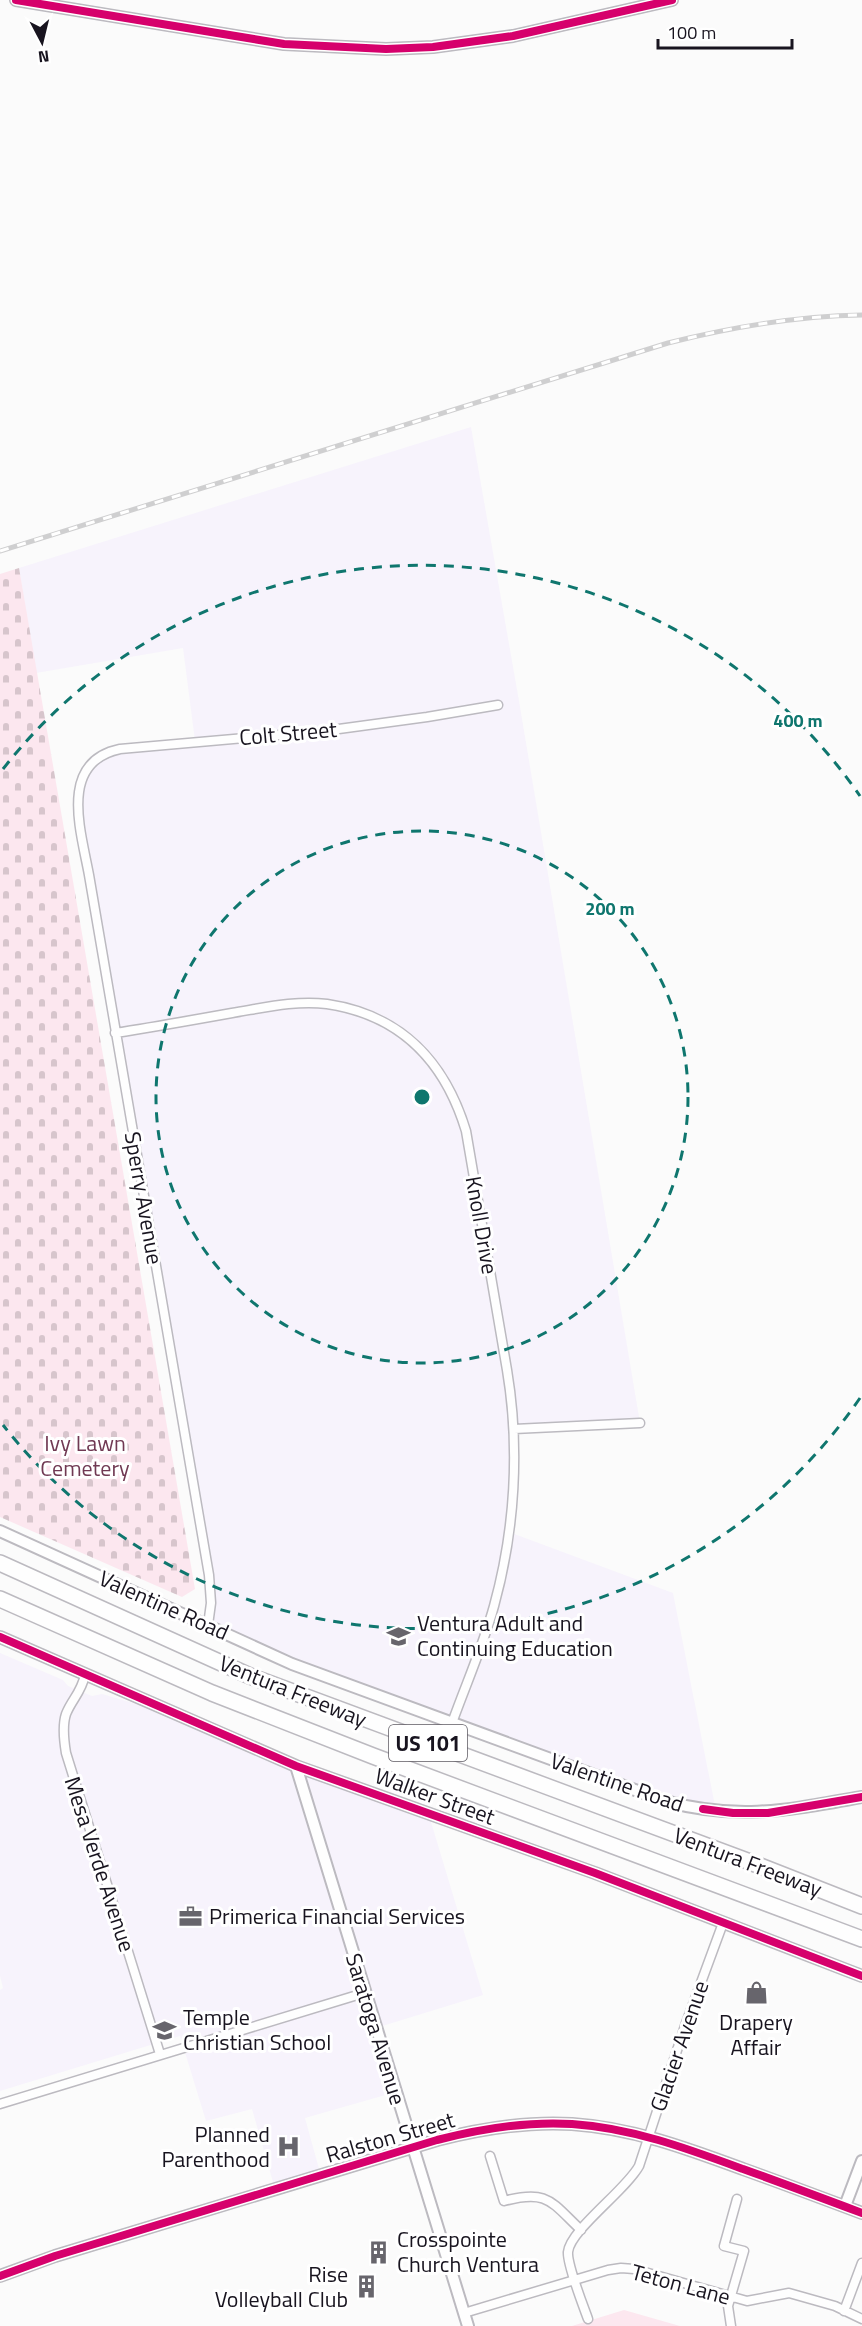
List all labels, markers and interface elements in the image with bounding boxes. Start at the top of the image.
north arrow [12,12,72,72]
scale bar [658,12,792,50]
text: 100 m [667,19,716,46]
text: N [37,44,51,69]
text: 400 m [773,707,823,734]
street label: Colt Street [238,712,338,754]
text: 200 m [585,895,635,922]
centre of rings [412,1087,432,1107]
street label: Sperry Avenue [116,1129,172,1267]
street label: Knoll Drive [457,1173,507,1277]
park label: Ivy Lawn Cemetery [40,1426,130,1485]
street label: Valentine Road [94,1561,234,1649]
place label: Ventura Adult and Continuing Education [417,1606,613,1665]
school or university icon: Ventura Adult and Continuing Education [386,1623,412,1649]
street label: Ventura Freeway [214,1646,372,1736]
road number: US 101 [389,1725,467,1761]
street label: Valentine Road [546,1743,688,1821]
street label: Walker Street [370,1759,500,1834]
street label: Mesa Verde Avenue [56,1772,144,1956]
street label: Ventura Freeway [669,1818,828,1906]
place label: Primerica Financial Services [209,1899,465,1933]
office icon: Primerica Financial Services [178,1903,204,1929]
street label: Saratoga Avenue [337,1949,415,2109]
street label: Glacier Avenue [641,1976,717,2116]
shop icon: Drapery Affair [743,1980,769,2006]
place label: Temple Christian School [183,2000,331,2059]
place label: Drapery Affair [719,2005,793,2064]
school or university icon: Temple Christian School [152,2017,178,2043]
street label: Ralston Street [322,2102,459,2172]
place label: Planned Parenthood [161,2117,270,2176]
hospital icon: Planned Parenthood [275,2134,301,2160]
place label: Crosspointe Church Ventura [397,2222,539,2281]
building icon: Crosspointe Church Ventura [366,2239,392,2265]
street label: Teton Lane [628,2254,734,2314]
place label: Rise Volleyball Club [215,2257,348,2316]
building icon: Rise Volleyball Club [353,2274,379,2300]

